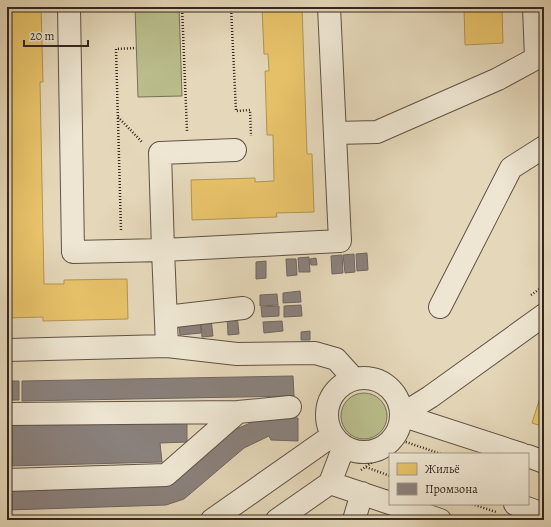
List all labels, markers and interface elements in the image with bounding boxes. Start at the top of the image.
scale bar [24,22,88,48]
text: 20 m [30,28,54,44]
legend [389,453,529,505]
text: Жильё [425,461,460,477]
text: Промзона [425,481,478,497]

